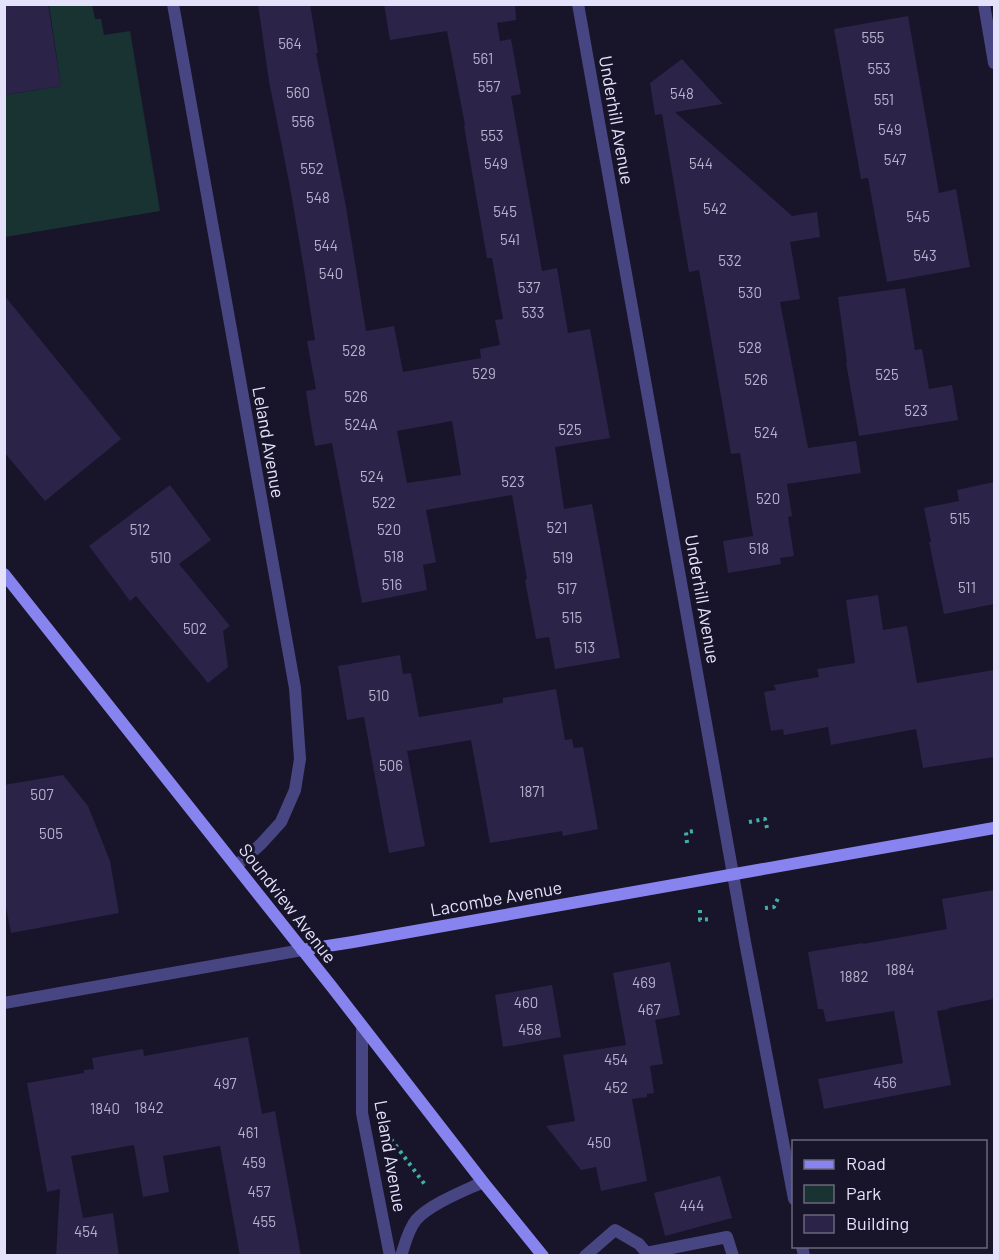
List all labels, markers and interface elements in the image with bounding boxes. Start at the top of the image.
house number: 555 [861,28,885,46]
house number: 564 [278,34,302,52]
house number: 561 [473,49,493,67]
street label: Underhill Avenue [595,54,639,186]
house number: 553 [867,59,891,77]
house number: 557 [478,77,500,95]
house number: 560 [286,83,310,101]
house number: 548 [670,84,694,102]
house number: 551 [874,90,894,108]
house number: 556 [291,112,315,130]
house number: 549 [878,120,902,138]
house number: 553 [480,126,504,144]
house number: 547 [884,150,906,168]
house number: 549 [484,154,508,172]
house number: 544 [689,154,713,172]
house number: 552 [300,159,324,177]
house number: 548 [306,188,330,206]
house number: 542 [703,199,727,217]
house number: 545 [493,202,517,220]
house number: 545 [906,207,930,225]
house number: 541 [500,230,520,248]
house number: 544 [314,236,338,254]
house number: 543 [913,246,937,264]
house number: 532 [718,251,742,269]
house number: 540 [319,264,343,282]
house number: 537 [518,278,540,296]
house number: 530 [738,283,762,301]
house number: 533 [521,303,545,321]
house number: 528 [738,338,762,356]
house number: 528 [342,341,366,359]
house number: 529 [472,364,496,382]
house number: 525 [875,365,899,383]
house number: 526 [744,370,768,388]
street label: Leland Avenue [248,384,290,500]
house number: 526 [344,387,368,405]
house number: 523 [904,401,928,419]
house number: 524A [344,415,378,433]
house number: 525 [558,420,582,438]
house number: 524 [754,423,778,441]
house number: 524 [360,467,384,485]
house number: 523 [501,472,525,490]
house number: 520 [756,489,780,507]
house number: 522 [372,493,396,511]
house number: 515 [950,509,970,527]
house number: 521 [547,518,567,536]
house number: 512 [130,520,150,538]
house number: 520 [377,520,401,538]
street label: Underhill Avenue [681,533,725,665]
house number: 518 [749,539,769,557]
house number: 518 [384,547,404,565]
house number: 510 [150,548,172,566]
house number: 519 [553,548,573,566]
house number: 516 [382,575,402,593]
house number: 511 [958,578,976,596]
house number: 517 [557,579,577,597]
house number: 515 [562,608,582,626]
house number: 502 [183,619,207,637]
house number: 513 [575,638,595,656]
house number: 510 [368,686,390,704]
house number: 506 [379,756,403,774]
house number: 1871 [519,782,545,800]
house number: 507 [30,785,54,803]
house number: 505 [39,824,63,842]
street label: Soundview Avenue [234,839,342,967]
street label: Lacombe Avenue [428,876,564,920]
house number: 1884 [885,960,915,978]
house number: 1882 [840,967,868,985]
house number: 469 [632,973,656,991]
house number: 460 [514,993,538,1011]
house number: 467 [637,1000,661,1018]
house number: 458 [518,1020,542,1038]
house number: 454 [604,1050,628,1068]
house number: 456 [873,1073,897,1091]
house number: 497 [213,1074,237,1092]
house number: 452 [604,1078,628,1096]
house number: 1842 [134,1098,164,1116]
street label: Leland Avenue [370,1098,412,1214]
house number: 1840 [90,1099,120,1117]
house number: 461 [238,1123,258,1141]
house number: 450 [587,1133,611,1151]
legend [792,1140,987,1248]
text: Road [846,1152,886,1174]
house number: 459 [242,1153,266,1171]
house number: 457 [247,1182,271,1200]
text: Park [846,1182,881,1204]
house number: 444 [680,1196,704,1214]
house number: 455 [252,1212,276,1230]
text: Building [846,1212,909,1234]
house number: 454 [74,1222,98,1240]

